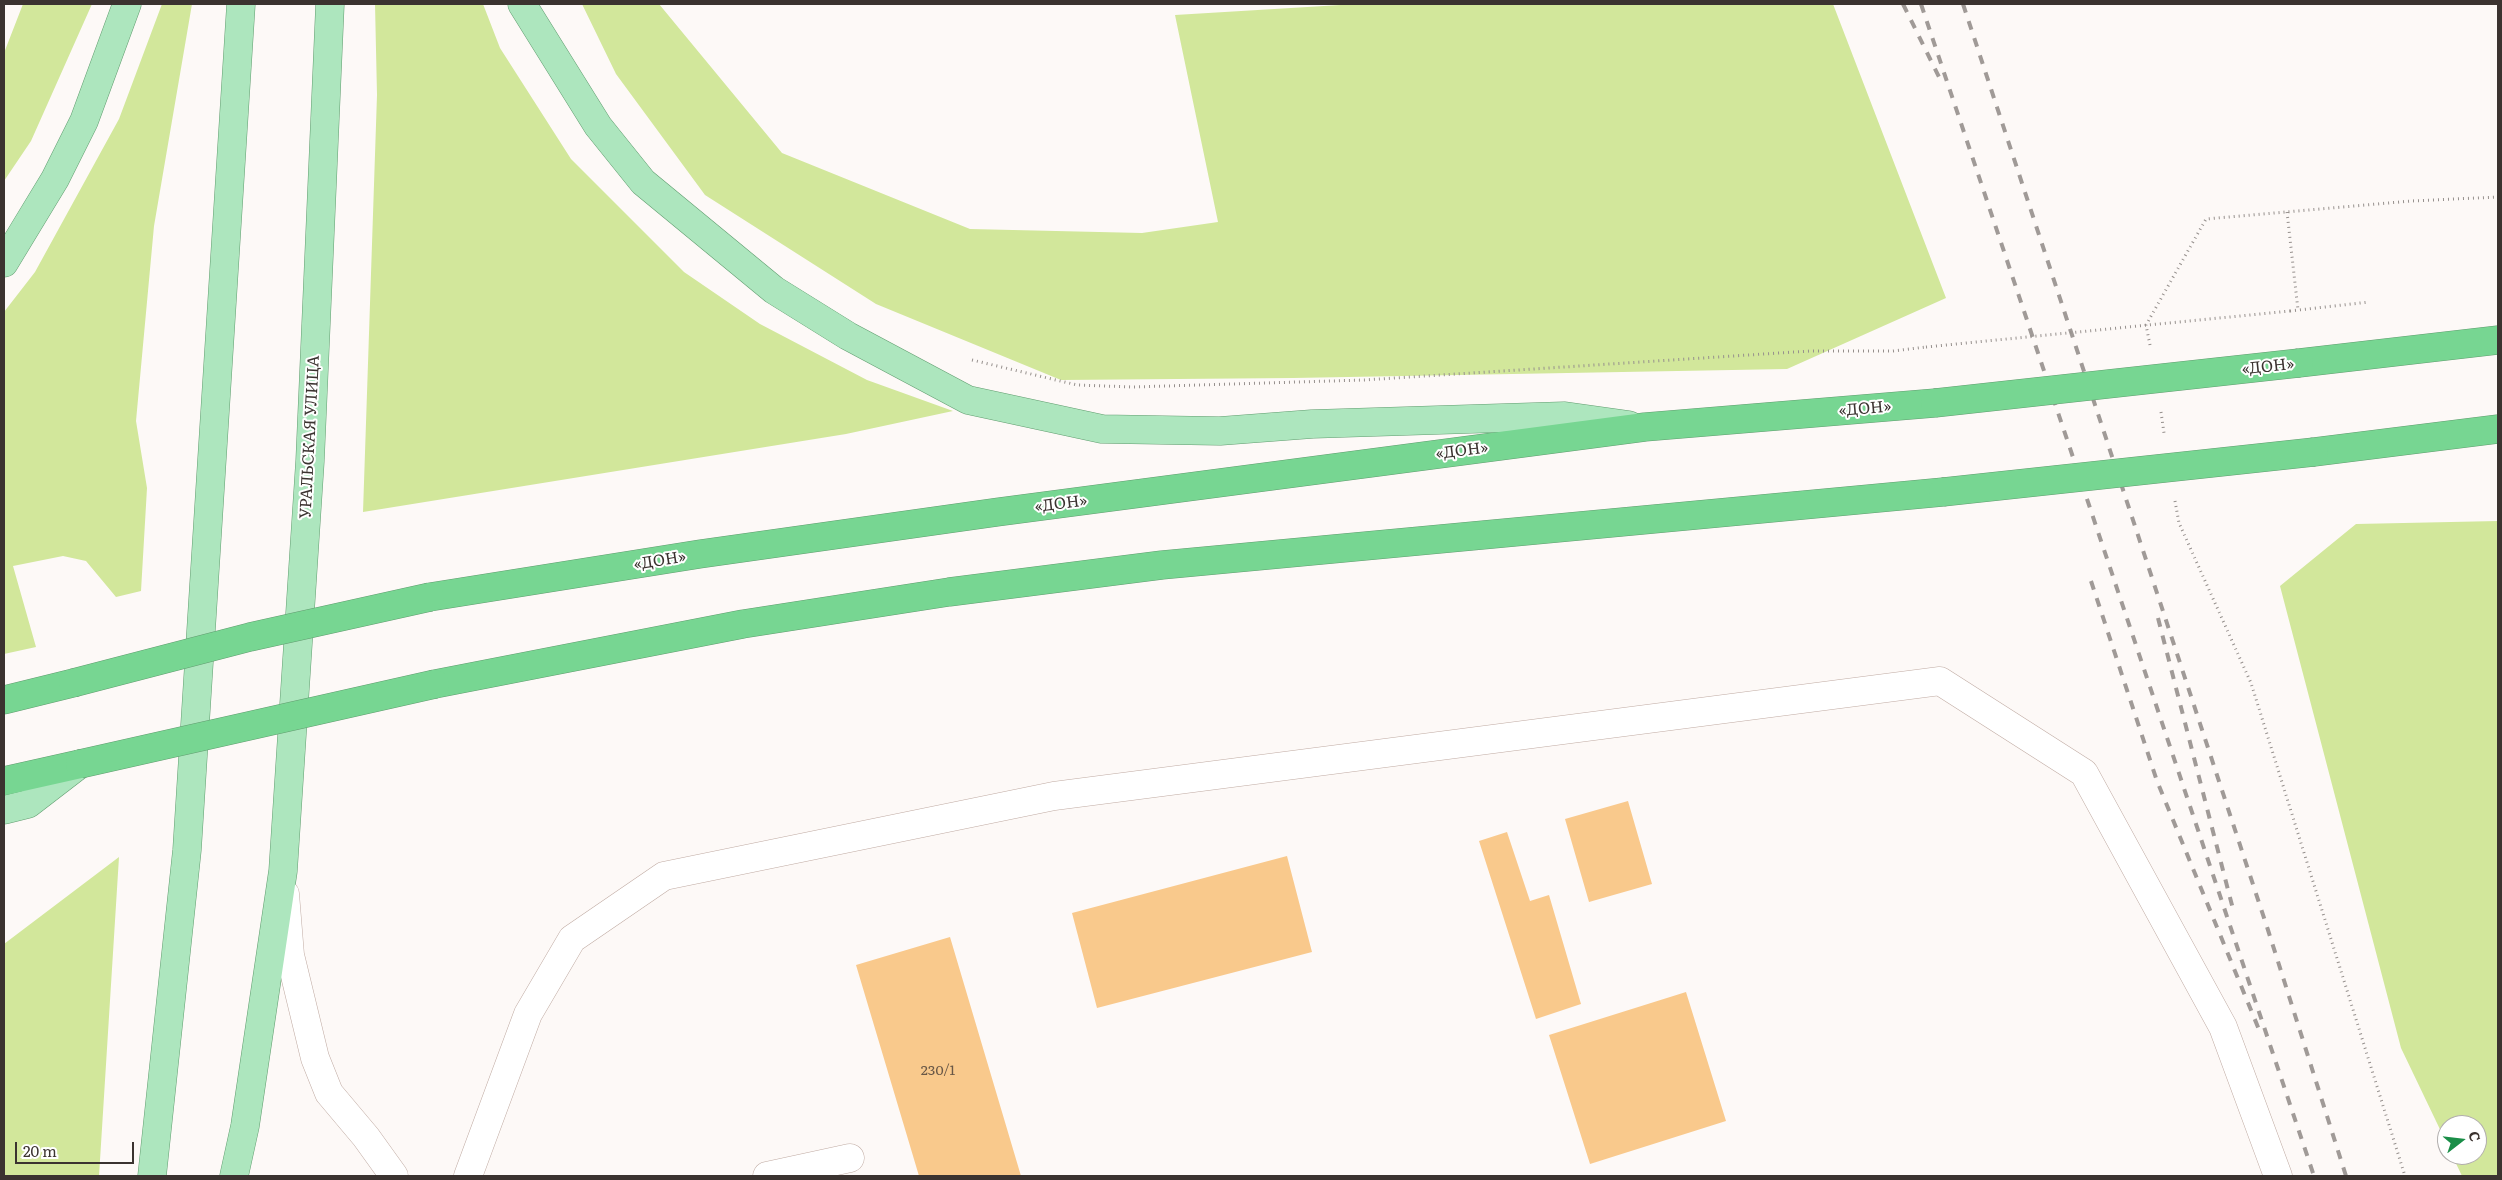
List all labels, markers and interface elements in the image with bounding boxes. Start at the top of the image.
street label: УРАЛЬСКАЯ УЛИЦА [296,355,324,519]
street label: «ДОН» [2241,355,2295,379]
street label: «ДОН» [1838,397,1892,421]
street label: «ДОН» [1435,438,1489,464]
street label: «ДОН» [1034,491,1088,517]
street label: «ДОН» [632,547,688,575]
house number: 230/1 [921,1063,955,1079]
north arrow [2437,1115,2487,1165]
text: С [2464,1129,2486,1144]
scale bar [18,1132,136,1164]
text: 20 m [23,1139,57,1162]

